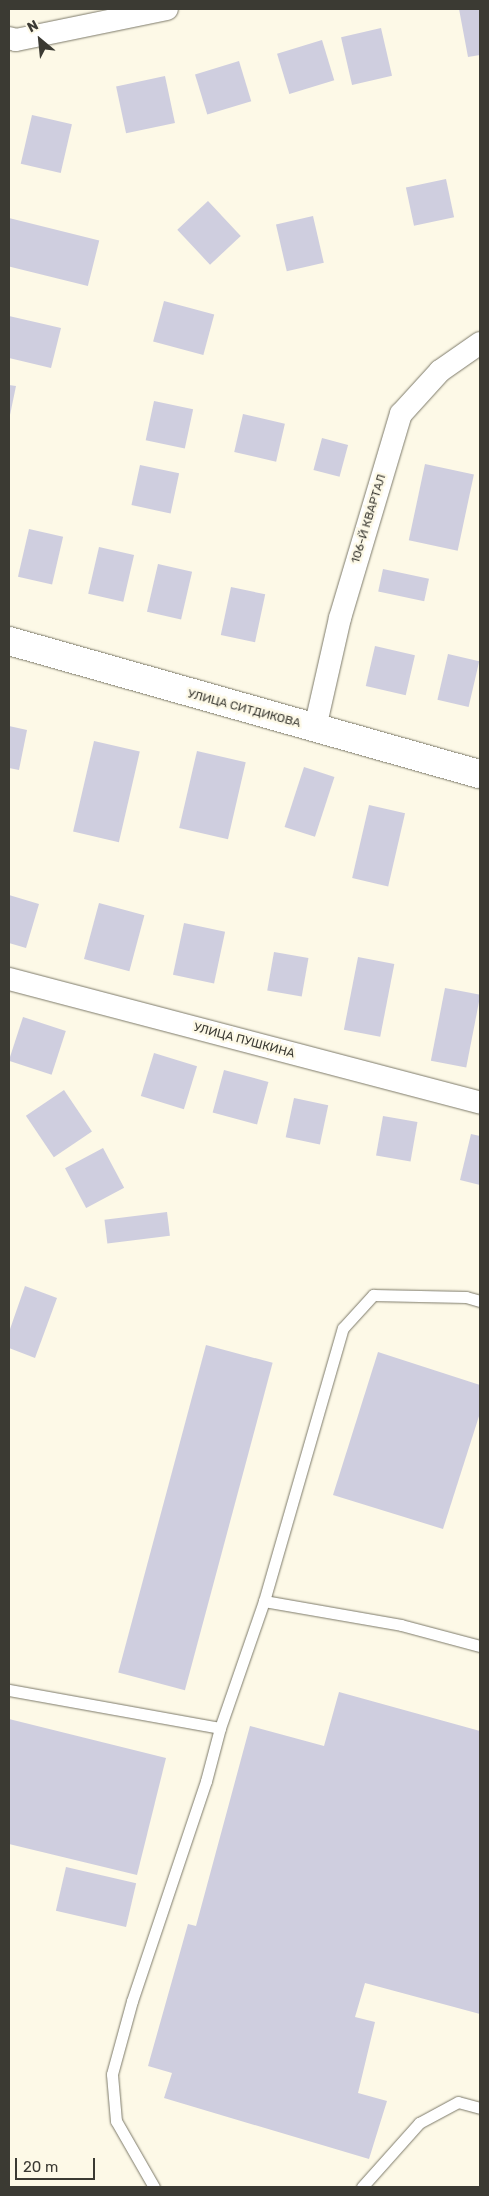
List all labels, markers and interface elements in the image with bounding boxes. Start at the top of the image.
north arrow [15,15,65,65]
text: N [24,16,41,36]
street label: 106-Й КВАРТАЛ [349,473,389,565]
street label: УЛИЦА СИТДИКОВА [186,687,302,731]
street label: УЛИЦА ПУШКИНА [192,1021,296,1061]
scale bar [18,2148,98,2180]
text: 20 m [23,2158,58,2176]

